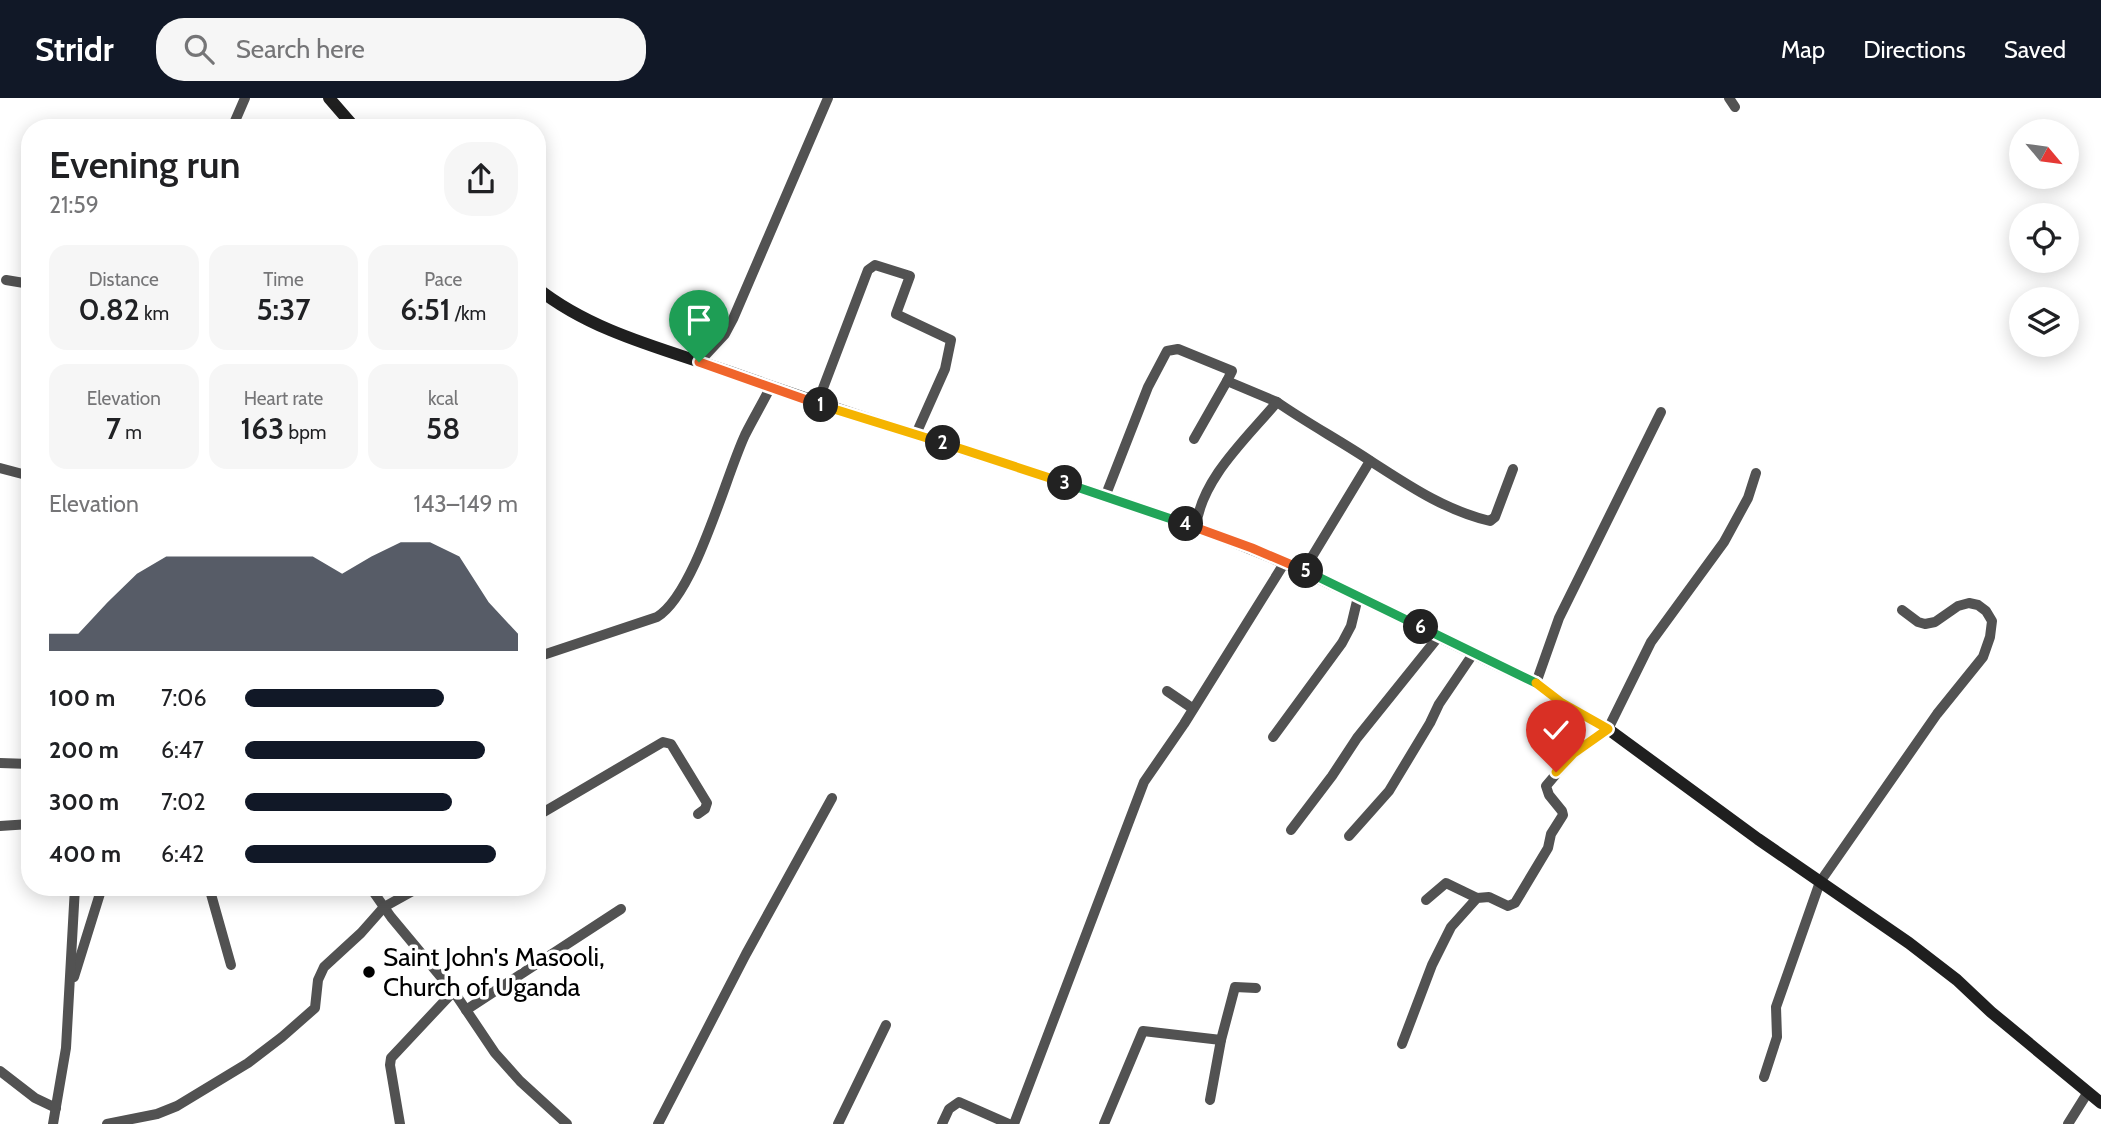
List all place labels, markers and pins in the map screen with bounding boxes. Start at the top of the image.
pin [669,290,729,362]
pin: 1 [804,388,838,422]
pin: 2 [926,426,960,460]
pin: 3 [1048,466,1082,500]
pin: 4 [1168,506,1204,542]
pin: 5 [1288,554,1324,588]
pin: 6 [1404,610,1438,644]
pin [1526,700,1586,772]
place label: Saint John's Masooli, Church of Uganda [383,941,605,1003]
marker: Saint John's Masooli, Church of Uganda [361,964,377,980]

